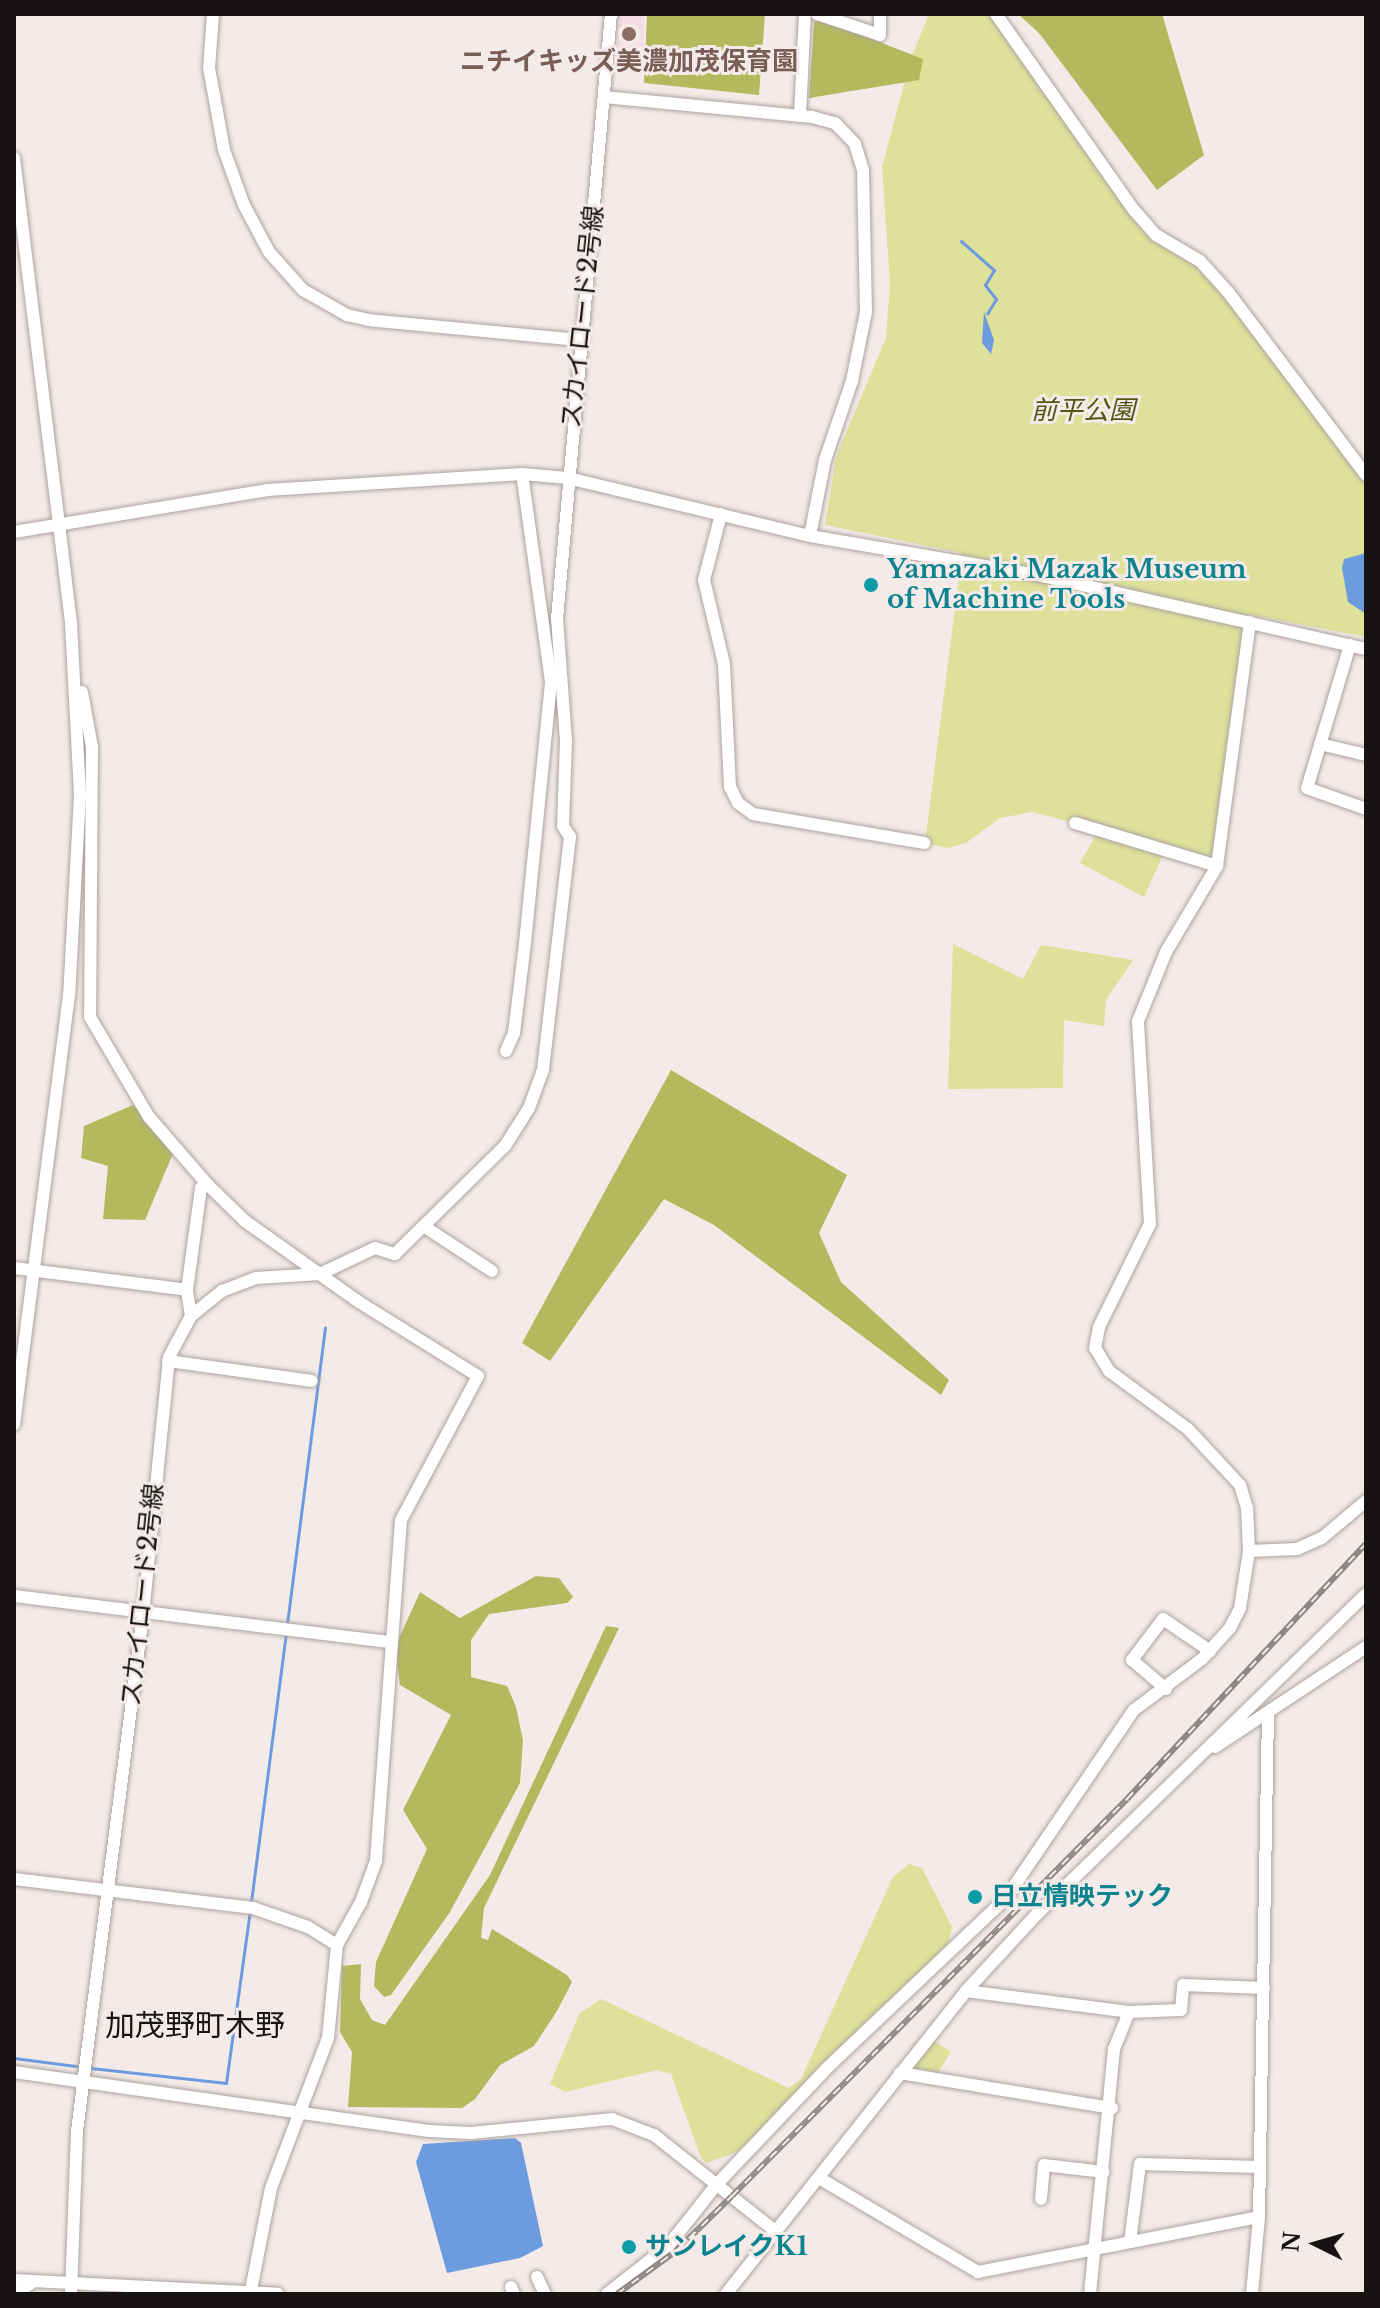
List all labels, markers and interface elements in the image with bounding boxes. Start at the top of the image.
marker: ニチイキッズ美濃加茂保育園 [620,25,638,43]
place label: ニチイキッズ美濃加茂保育園 [460,46,798,78]
street label: スカイロード2号線 [556,204,610,430]
park label: 前平公園 [1031,395,1135,427]
place label: Yamazaki Mazak Museum of Machine Tools [887,554,1247,616]
marker: Yamazaki Mazak Museum of Machine Tools [862,576,880,594]
street label: スカイロード2号線 [116,1482,170,1708]
place label: 日立情映テック [991,1881,1173,1913]
marker: 日立情映テック [966,1888,984,1906]
district label: 加茂野町木野 [105,2008,285,2044]
north arrow [1276,2204,1356,2284]
text: N [1277,2230,1306,2253]
place label: サンレイクK1 [645,2231,808,2263]
marker: サンレイクK1 [620,2238,638,2256]

